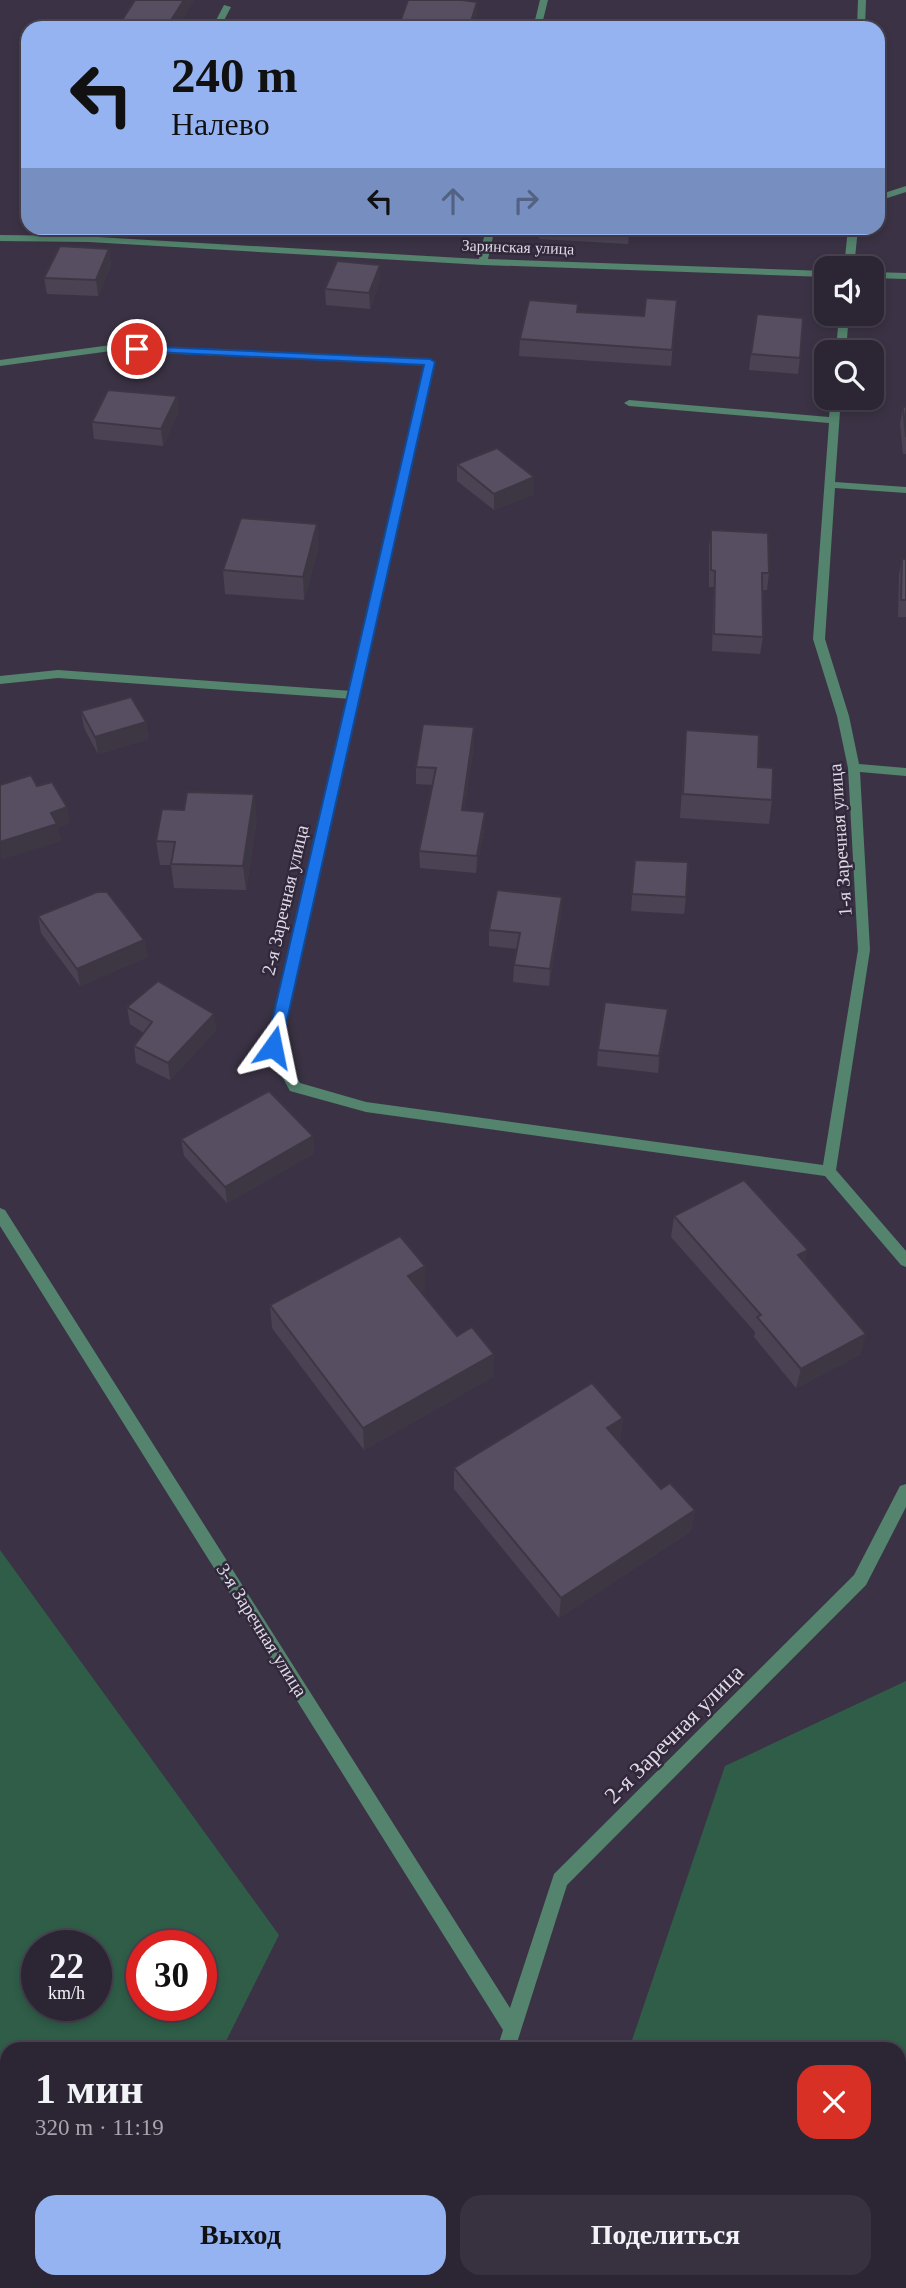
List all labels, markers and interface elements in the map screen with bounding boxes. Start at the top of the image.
text: 240 m [171,48,298,103]
icon: left [56,49,147,140]
text: Налево [171,106,270,142]
icon: left [361,182,399,220]
icon: ahead [434,182,472,220]
icon: right [507,182,545,220]
street label: Заринская улица [461,237,575,258]
map controls [814,256,884,410]
button: sound [814,256,884,326]
pin [107,319,167,379]
icon: arrive [118,330,156,368]
button: search [814,340,884,410]
street label: 1-я Заречная улица [824,762,856,917]
street label: 2-я Заречная улица [258,822,313,977]
position arrow [236,1010,310,1084]
street label: 3-я Заречная улица [212,1559,312,1701]
street label: 2-я Заречная улица [600,1660,748,1808]
speed limit sign: 30 [126,1930,217,2021]
text: 22 [49,1947,84,1986]
text: km/h [48,1983,85,2003]
button: close [797,2065,871,2139]
text: 1 мин [35,2066,144,2112]
text: 320 m · 11:19 [35,2115,164,2140]
button: Выход [35,2195,446,2275]
button: Поделиться [460,2195,871,2275]

